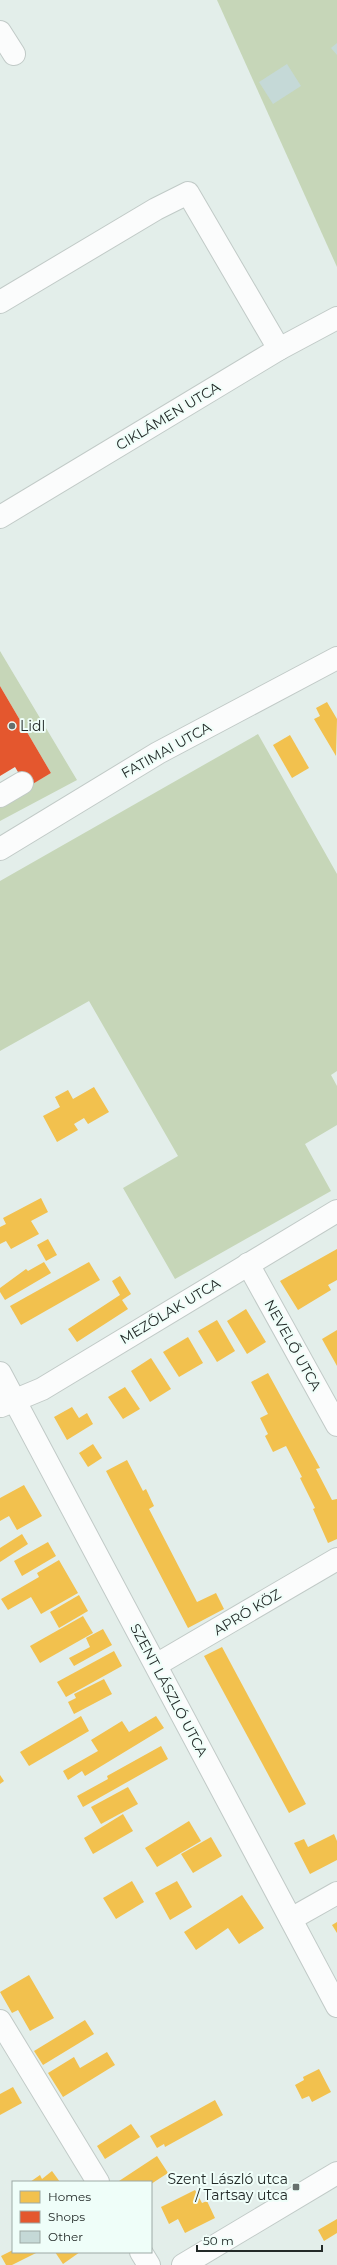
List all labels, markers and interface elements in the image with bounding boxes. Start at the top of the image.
street label: CIKLÁMEN UTCA [112,377,224,454]
place label: Lidl [20,717,45,735]
street label: FATIMAI UTCA [118,717,215,782]
marker: Lidl [7,721,17,731]
street label: MEZŐLAK UTCA [117,1273,224,1348]
street label: NEVELŐ UTCA [261,1296,326,1395]
street label: APRÓ KÖZ [210,1585,284,1639]
street label: SZENT LÁSZLÓ UTCA [126,1620,212,1760]
place label: Szent László utca / Tartsay utca [167,2170,288,2204]
legend [12,2181,152,2253]
marker: Szent László utca / Tartsay utca [291,2182,301,2192]
text: Homes [48,2189,91,2204]
text: Shops [48,2209,85,2224]
scale bar [197,2227,322,2253]
text: Other [48,2229,83,2244]
text: 50 m [203,2233,234,2248]

